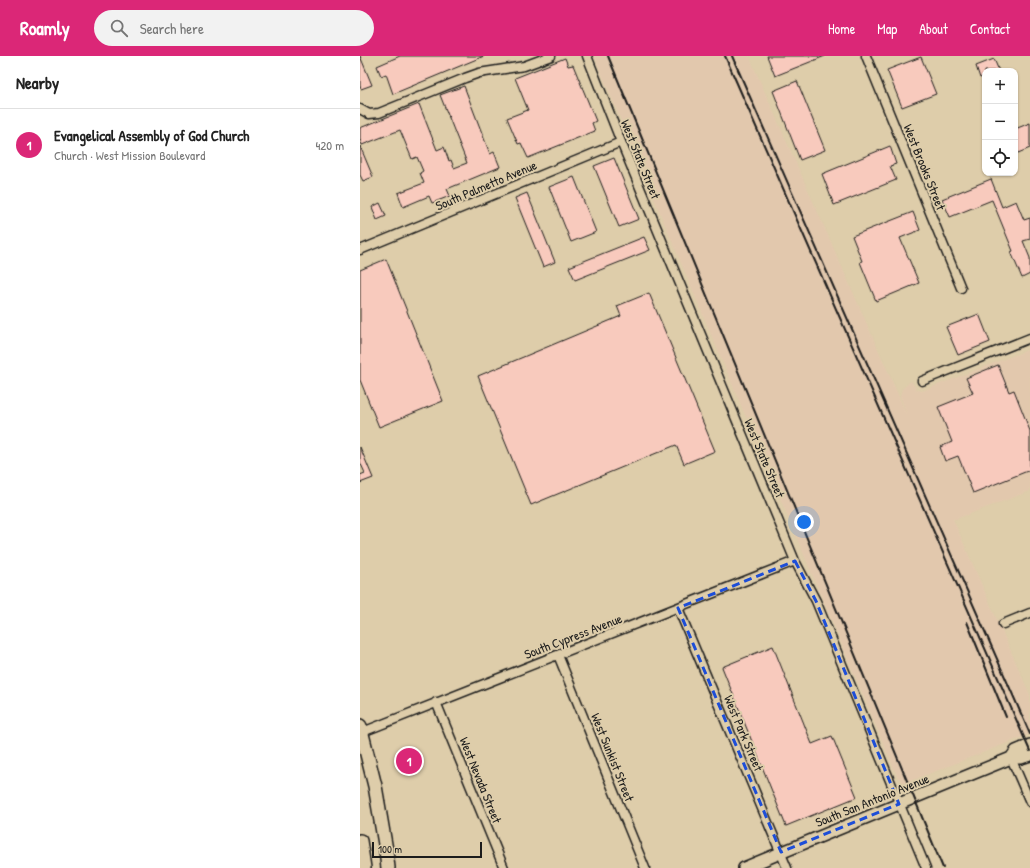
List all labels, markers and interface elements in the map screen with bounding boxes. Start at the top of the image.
search box [94,10,374,46]
text: Roamly [20,15,70,41]
icon: search [108,17,130,39]
text: Search here [140,18,204,39]
text: Home [828,19,855,38]
text: Map [877,19,897,38]
text: About [919,19,948,38]
text: Contact [970,19,1010,38]
map controls [982,68,1018,176]
button: + [982,68,1018,104]
text: Nearby [16,71,59,94]
button: − [982,104,1018,140]
street label: West State Street [617,117,665,202]
street label: West Brooks Street [900,121,951,213]
text: Evangelical Assembly of God Church [54,125,249,146]
text: 1 [27,136,31,154]
text: 420 m [315,136,344,154]
button: locate [982,140,1018,176]
text: Church · West Mission Boulevard [54,146,205,164]
street label: South Palmetto Avenue [433,156,539,214]
street label: West State Street [740,416,790,501]
your location [794,512,814,532]
street label: South Cypress Avenue [521,609,625,663]
street label: West Park Street [720,692,768,774]
street label: West Sunkist Street [587,710,639,804]
street label: West Nevada Street [456,734,507,826]
pin: 1 [396,746,422,776]
street label: South San Antonio Avenue [812,769,932,831]
scale bar [372,840,482,859]
text: 100 m [378,842,402,856]

